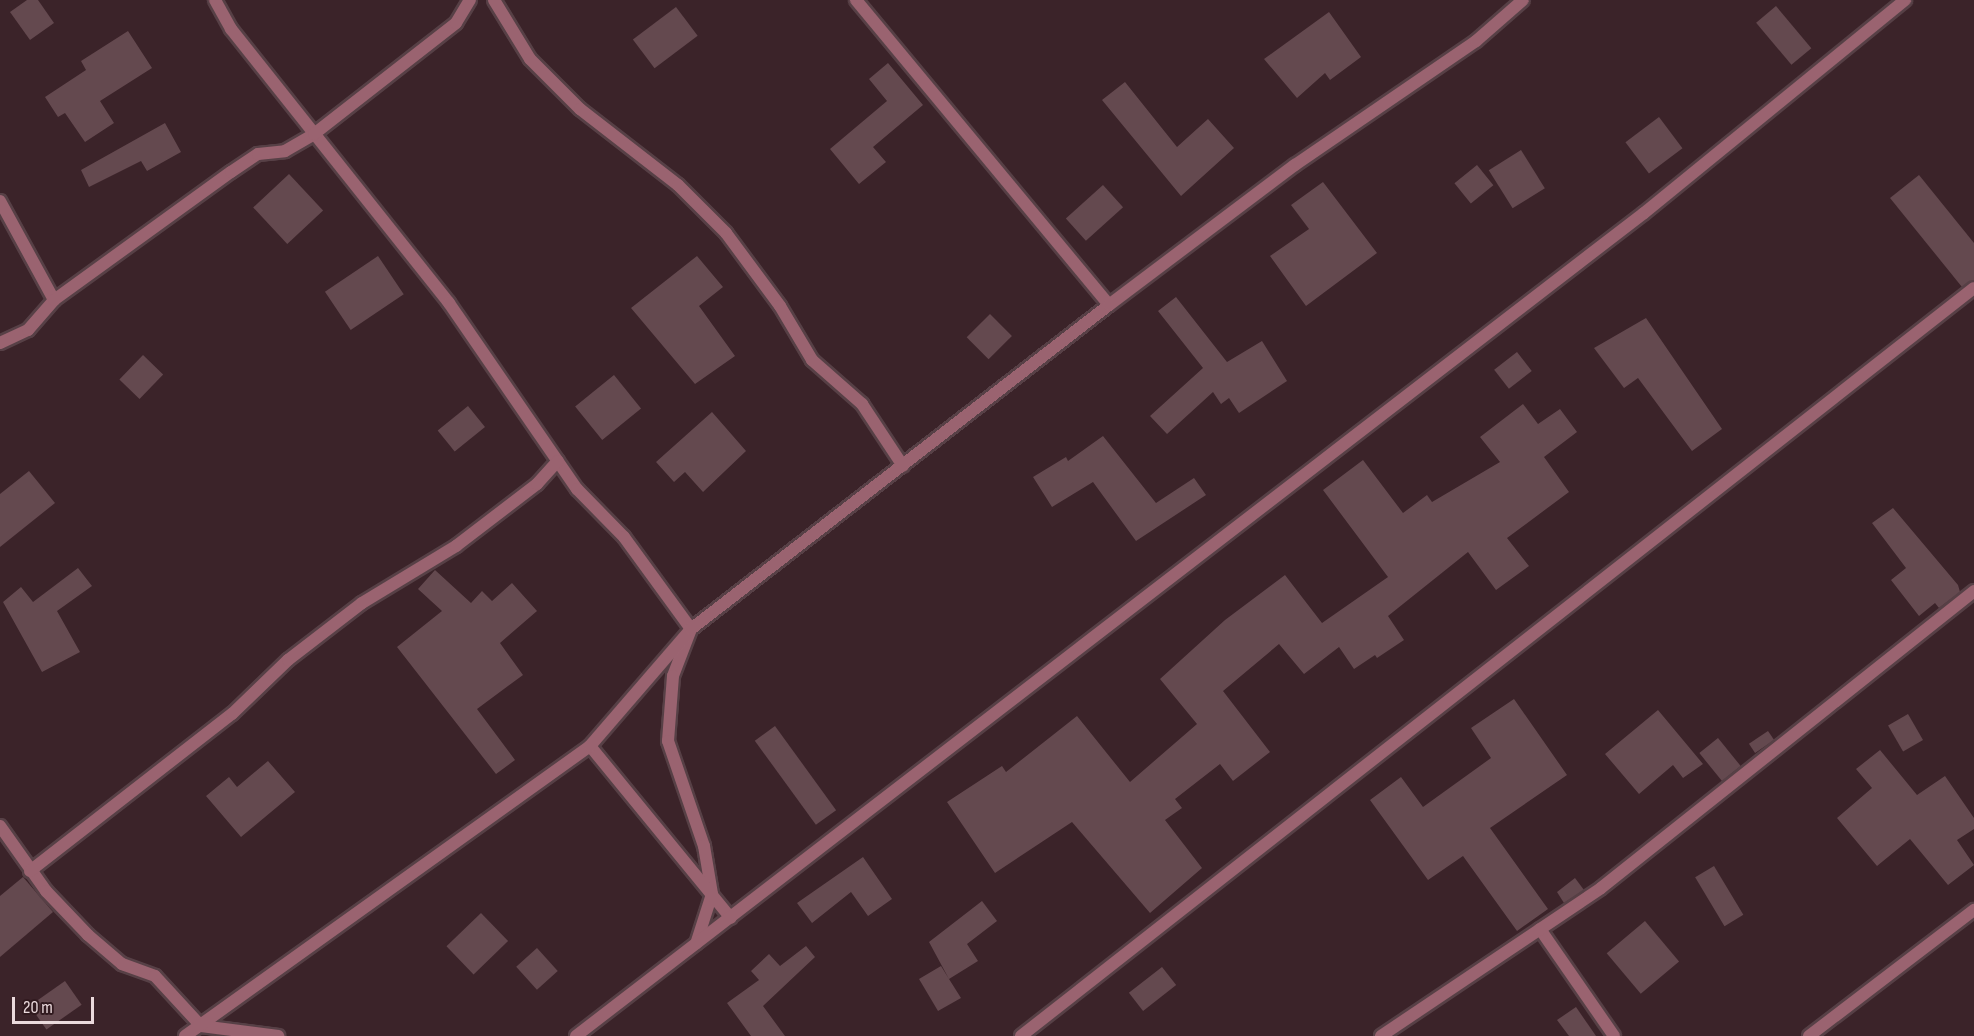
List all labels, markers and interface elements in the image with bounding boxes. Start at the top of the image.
scale bar [15,985,98,1023]
text: 20 m [23,997,53,1018]

